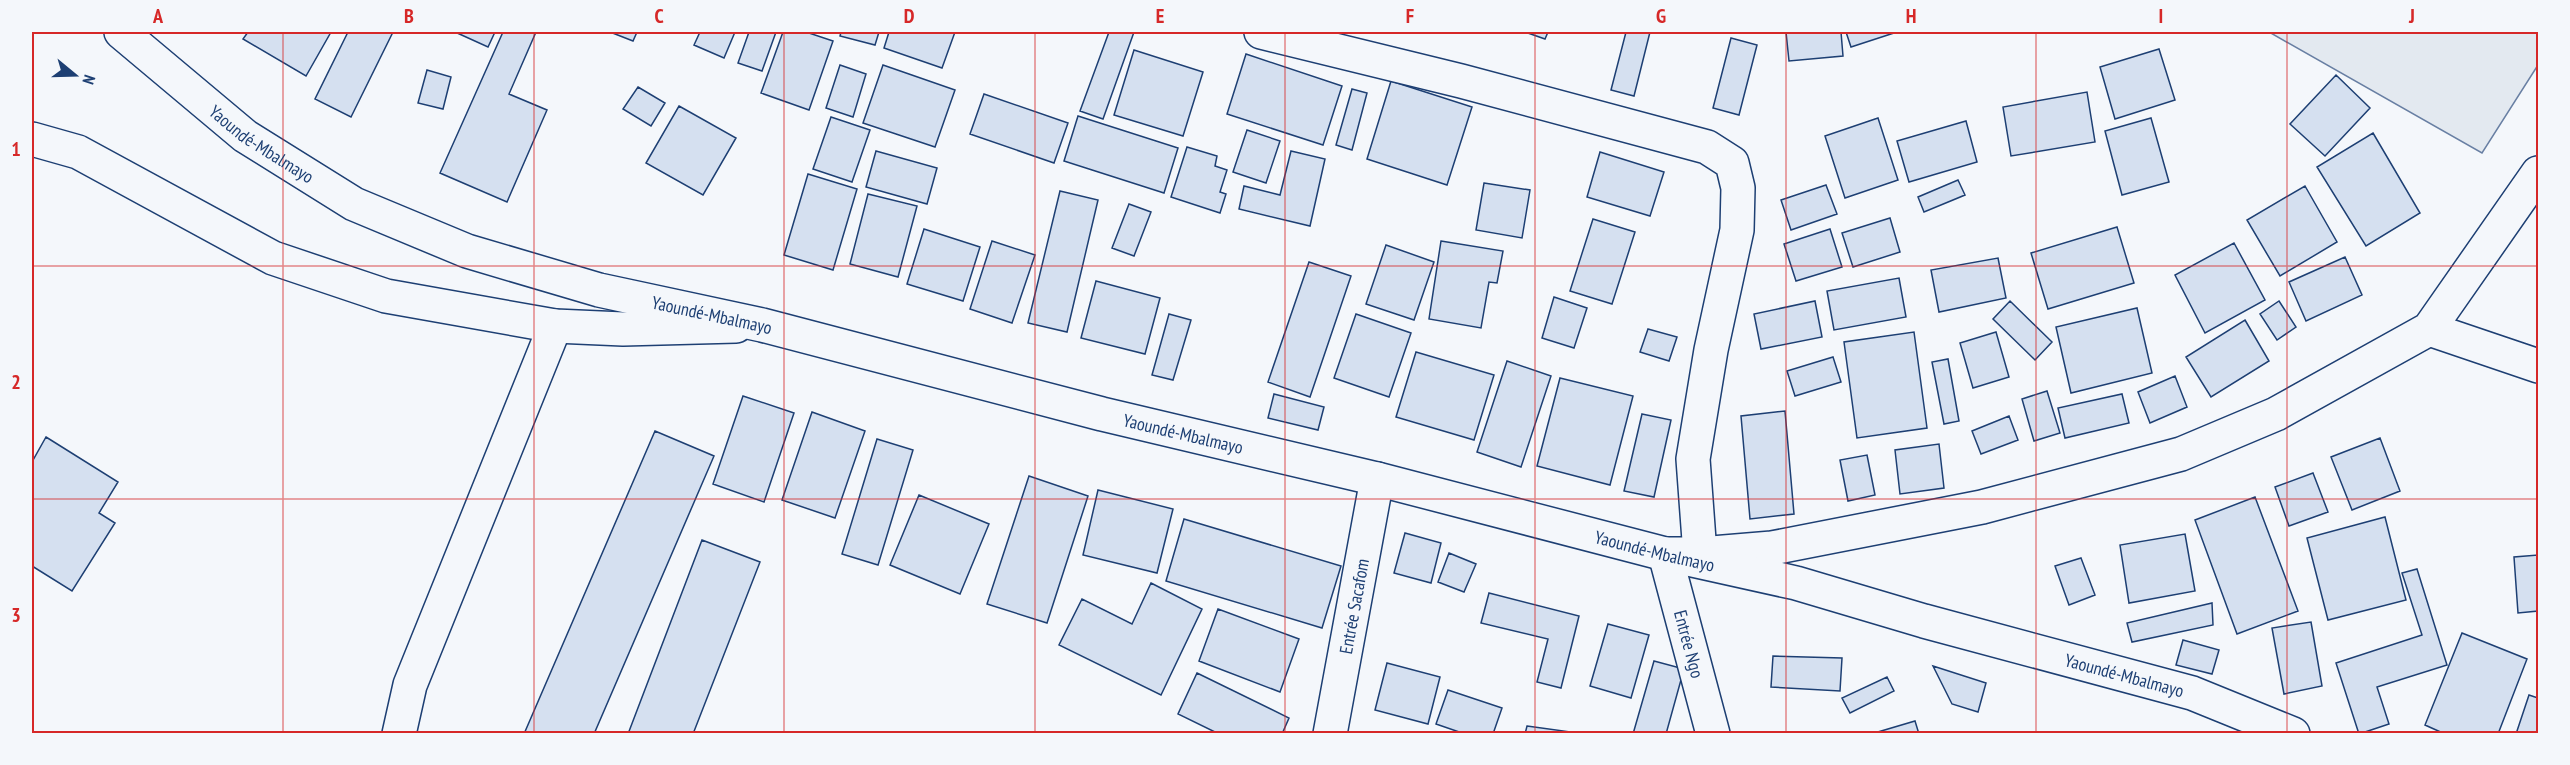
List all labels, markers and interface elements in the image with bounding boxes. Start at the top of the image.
text: A [152,3,164,29]
text: B [404,3,414,29]
text: C [654,3,664,29]
text: D [904,3,915,29]
text: E [1156,3,1164,29]
text: F [1406,3,1414,29]
text: G [1656,3,1666,29]
text: H [1906,3,1916,29]
text: I [2159,3,2163,29]
text: J [2408,3,2415,29]
north arrow [45,45,105,105]
text: N [78,73,100,87]
street label: Yaoundé-Mbalmayo [205,99,319,188]
text: 1 [11,136,21,162]
street label: Yaoundé-Mbalmayo [650,290,775,339]
text: 2 [11,369,21,395]
street label: Yaoundé-Mbalmayo [1121,408,1246,459]
street label: Yaoundé-Mbalmayo [1592,525,1717,576]
street label: Entrée Sacafom [1333,557,1374,656]
text: 3 [11,602,21,628]
street label: Entrée Ngo [1669,608,1709,681]
street label: Yaoundé-Mbalmayo [2062,648,2187,702]

